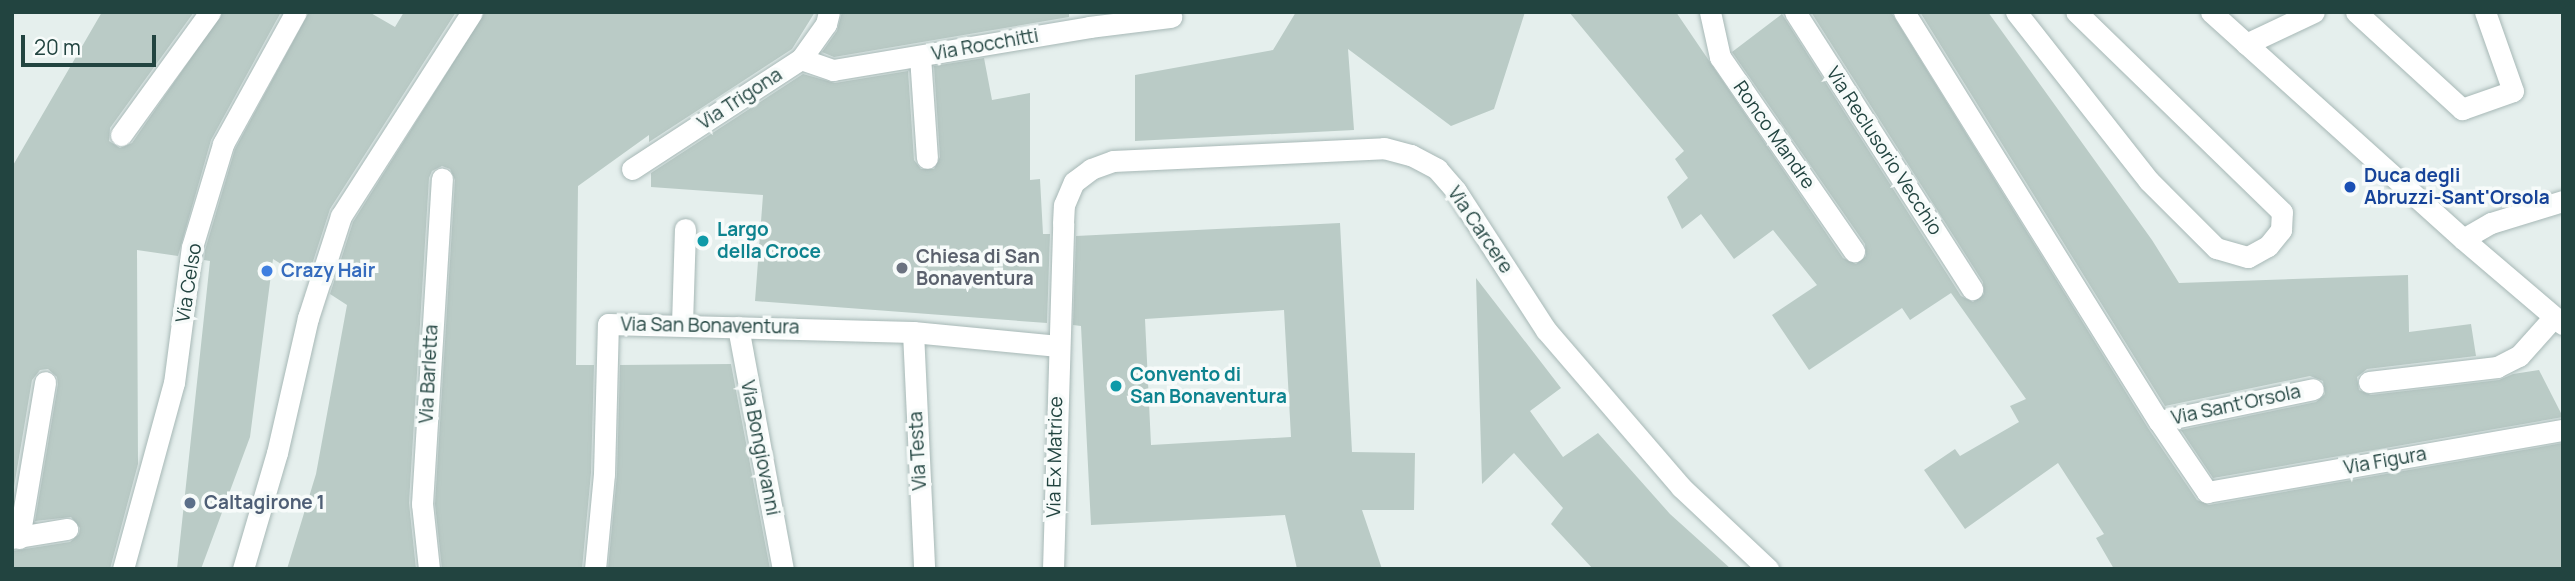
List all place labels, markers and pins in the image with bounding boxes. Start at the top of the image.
place label: Duca degli Abruzzi-Sant'Orsola [2364,165,2550,209]
marker: Duca degli Abruzzi-Sant'Orsola [2342,179,2358,195]
place label: Largo della Croce [717,219,821,263]
marker: Largo della Croce [695,233,711,249]
place label: Chiesa di San Bonaventura [916,246,1040,290]
place label: Crazy Hair [281,260,375,282]
marker: Chiesa di San Bonaventura [894,260,910,276]
marker: Crazy Hair [259,263,275,279]
place label: Convento di San Bonaventura [1130,364,1287,408]
marker: Convento di San Bonaventura [1108,378,1124,394]
place label: Caltagirone 1 [204,492,325,514]
marker: Caltagirone 1 [182,495,198,511]

